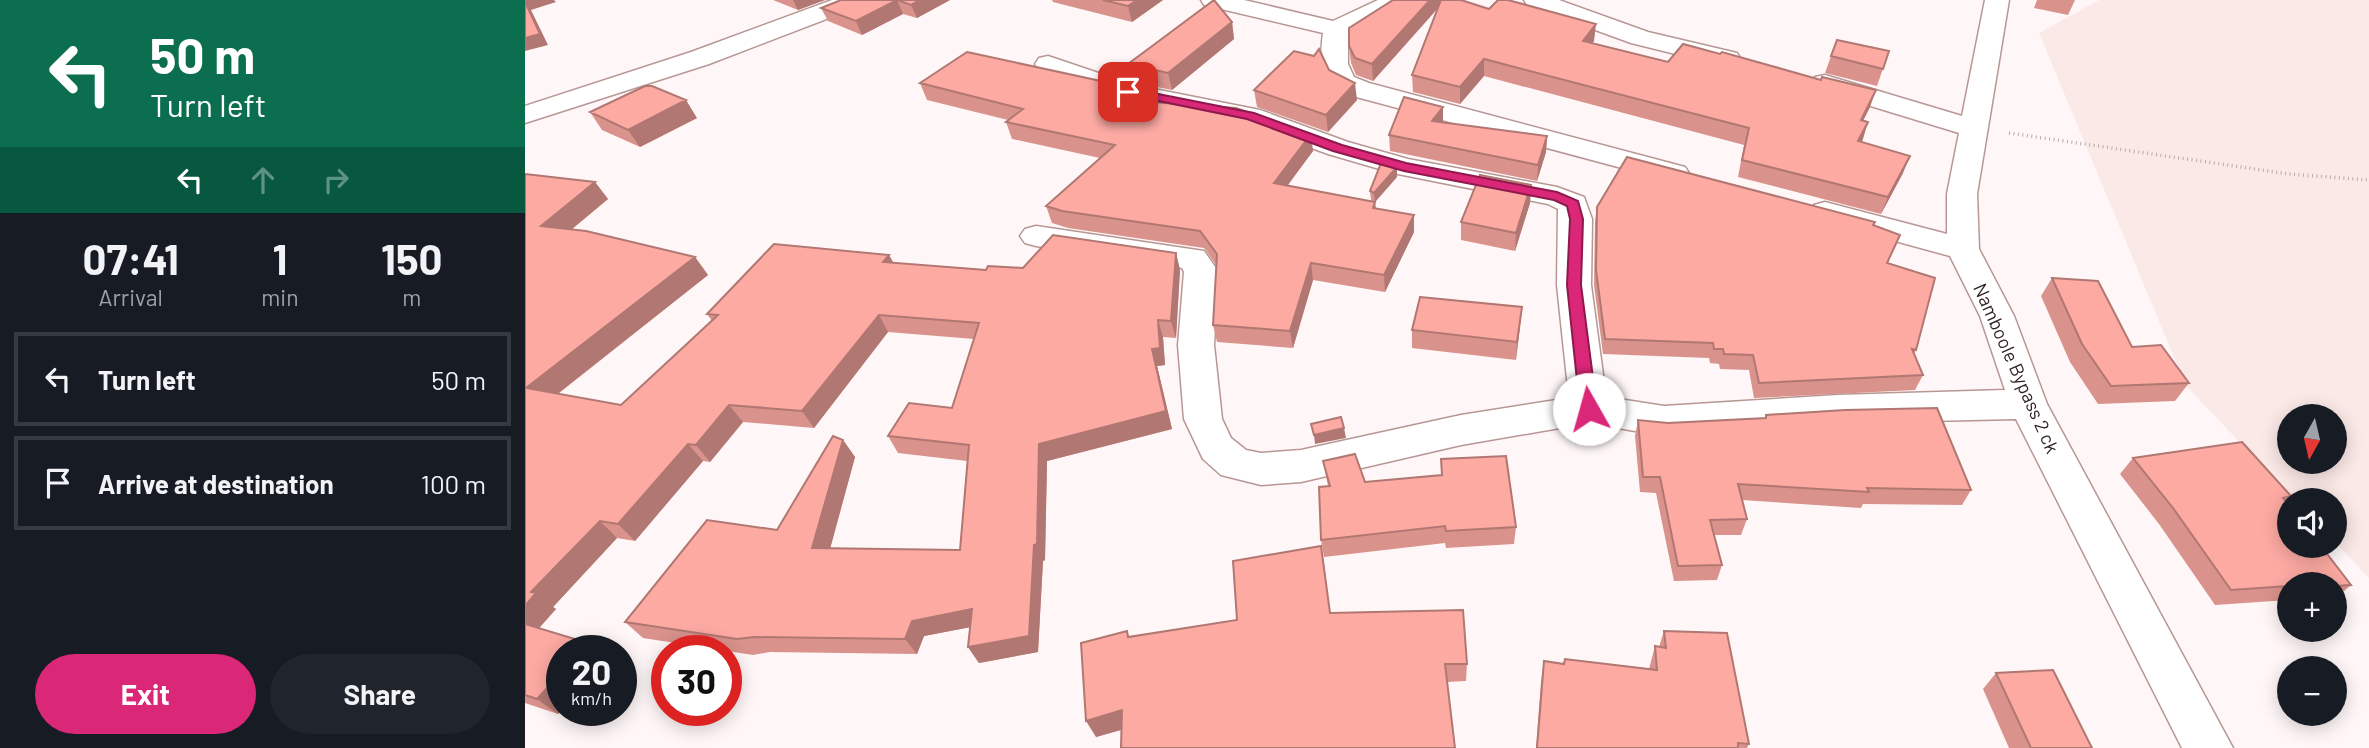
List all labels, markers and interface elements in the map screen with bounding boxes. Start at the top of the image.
text: 50 m [150,25,255,84]
icon: left [35,28,126,119]
pin [1098,62,1158,122]
icon: arrive [1109,73,1147,111]
text: Turn left [150,85,267,123]
icon: left [171,161,209,199]
icon: ahead [244,161,282,199]
icon: right [317,161,355,199]
text: 07:41 [82,233,179,283]
text: 1 [272,233,287,283]
text: 150 [381,233,443,283]
street label: Namboole Bypass 2 ck [1969,280,2065,456]
text: Arrival [98,283,163,311]
text: min [261,283,299,311]
text: m [402,283,421,311]
icon: left [39,360,77,398]
text: Turn left [98,364,196,395]
text: 50 m [431,364,486,395]
position arrow [1552,372,1626,446]
north arrow [2277,404,2347,474]
map controls [2277,404,2347,726]
icon: arrive [39,464,77,502]
text: Arrive at destination [98,468,334,499]
text: 100 m [421,468,486,499]
button: sound [2277,488,2347,558]
button: + [2277,572,2347,642]
speed limit sign: 30 [651,635,742,726]
text: 20 [572,650,611,692]
button: Exit [35,654,256,734]
button: Share [270,654,490,734]
button: − [2277,656,2347,726]
text: km/h [571,687,612,709]

